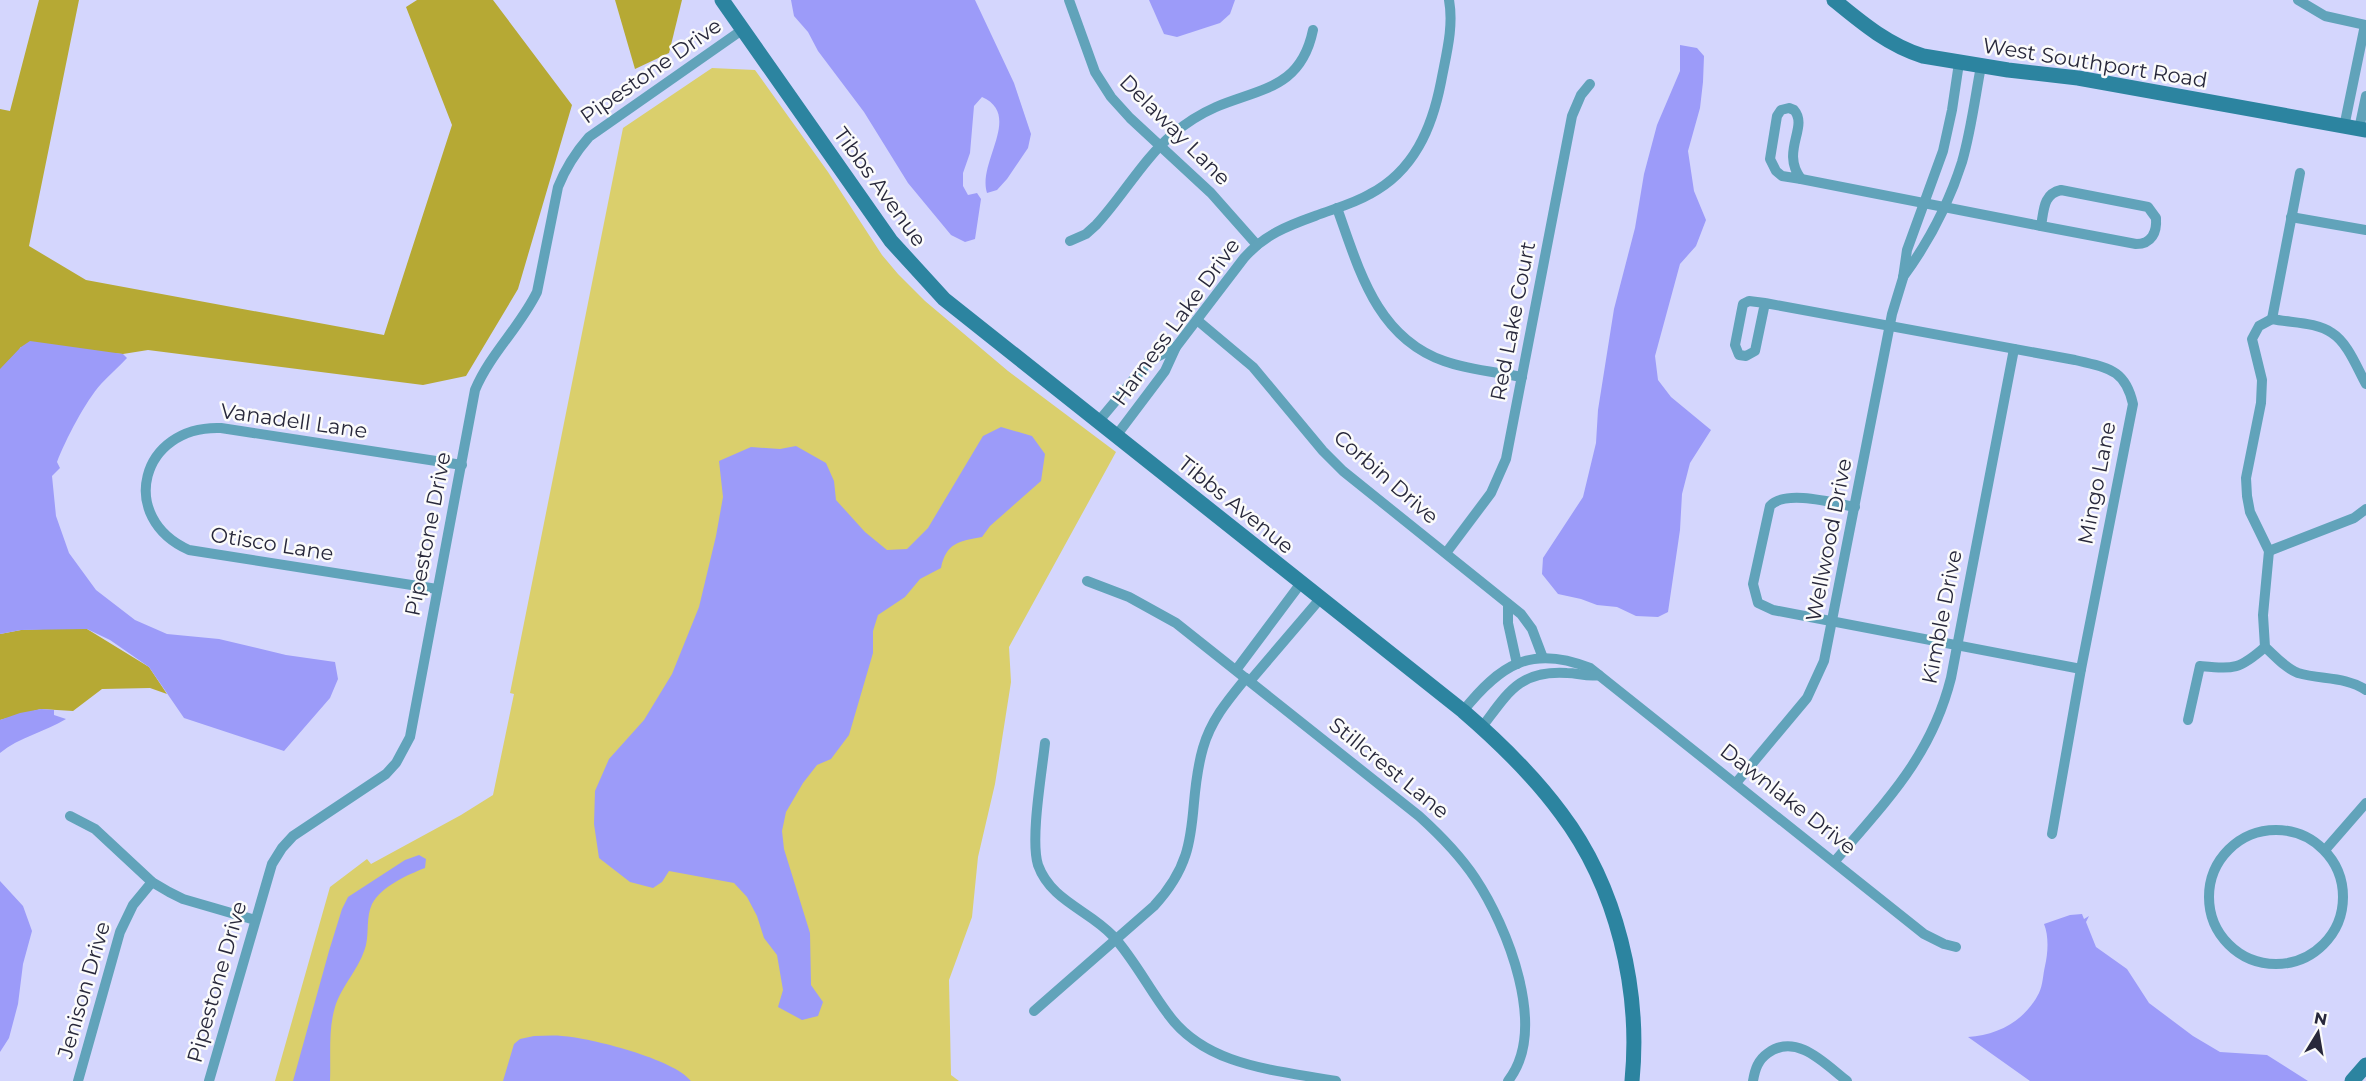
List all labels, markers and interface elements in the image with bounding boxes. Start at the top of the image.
street label: Pipestone Drive [575,13,726,129]
street label: West Southport Road [1981,32,2209,93]
street label: Delaway Lane [1115,69,1236,190]
street label: Tibbs Avenue [829,122,932,251]
street label: Harness Lake Drive [1107,233,1245,410]
street label: Red Lake Court [1485,239,1540,403]
street label: Vanadell Lane [219,398,369,443]
street label: Mingo Lane [2072,419,2121,546]
street label: Corbin Drive [1329,424,1444,529]
street label: Pipestone Drive [399,450,456,618]
street label: Tibbs Avenue [1174,450,1299,559]
street label: Wellwood Drive [1800,456,1857,623]
street label: Otisco Lane [209,521,335,566]
street label: Kimble Drive [1916,548,1967,686]
street label: Stillcrest Lane [1324,712,1454,824]
street label: Dawnlake Drive [1715,738,1861,859]
street label: Pipestone Drive [182,898,251,1065]
street label: Jenison Drive [52,919,115,1062]
north arrow [2288,1003,2348,1063]
text: N [2313,1008,2329,1029]

